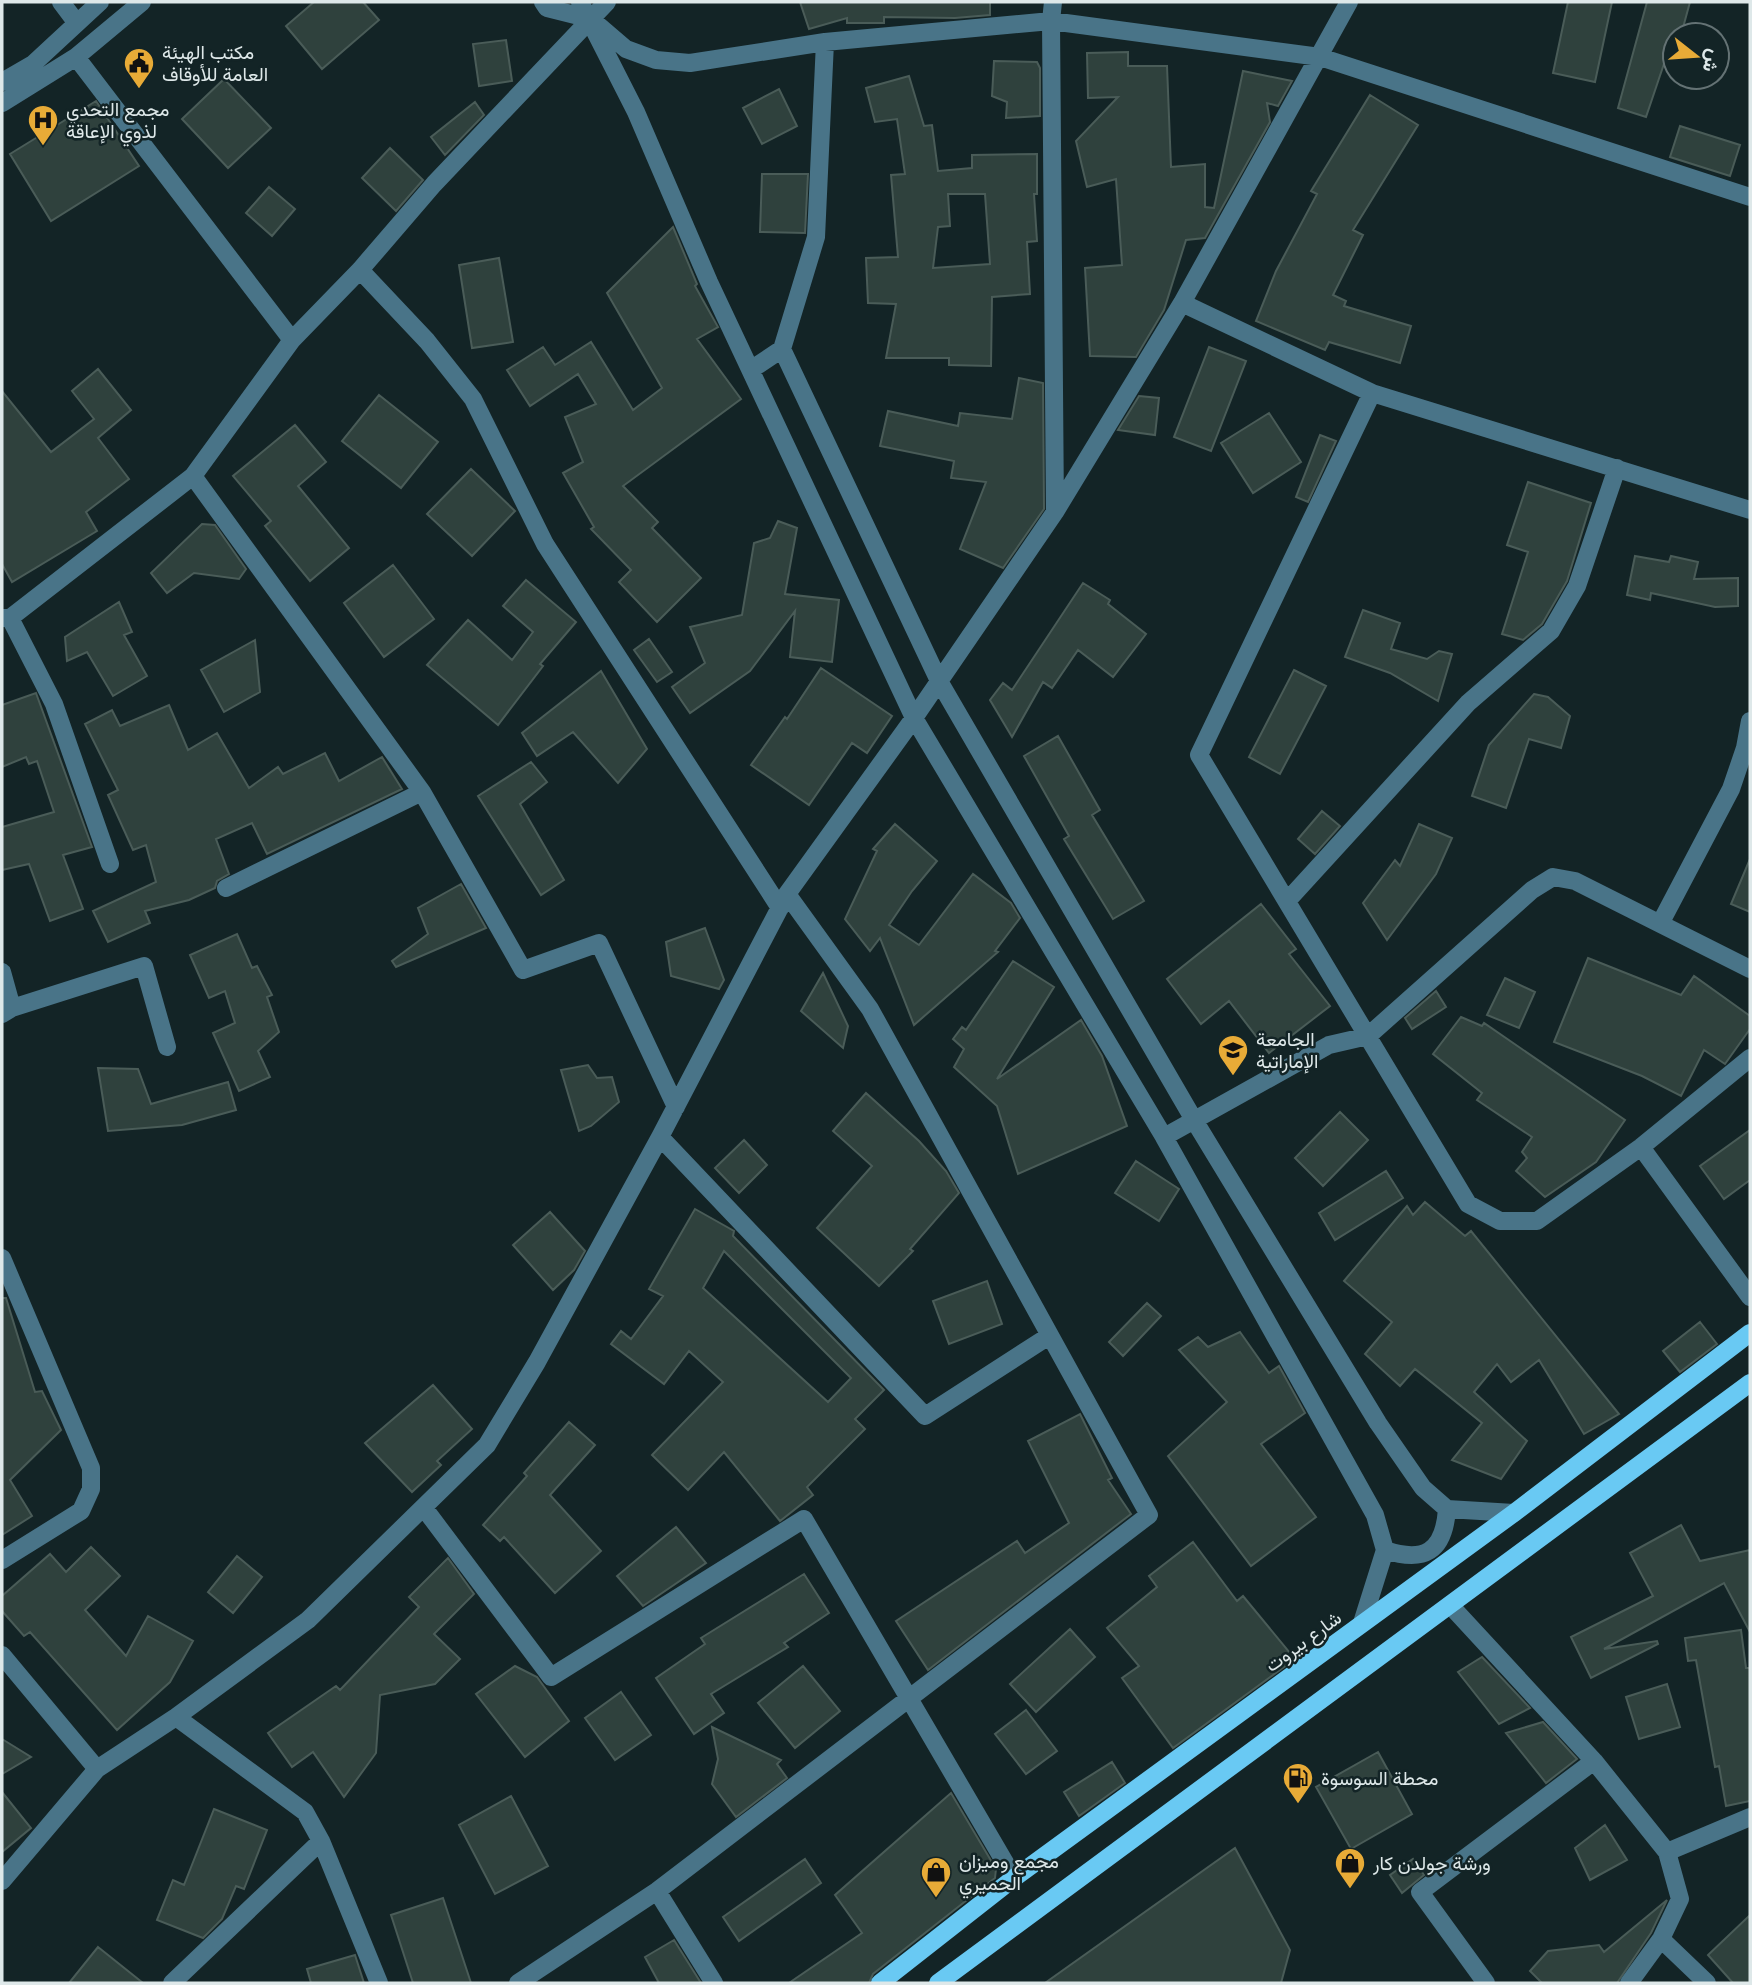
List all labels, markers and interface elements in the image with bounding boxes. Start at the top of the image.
north arrow [1661,21,1731,91]
place label: مكتب الهيئة العامة للأوقاف [162,40,268,86]
public building icon: مكتب الهيئة العامة للأوقاف [122,46,156,90]
text: ش [1697,47,1727,76]
place label: مجمع التحدي لذوي الإعاقة [66,97,170,147]
hospital icon: مجمع التحدي لذوي الإعاقة [26,103,60,147]
place label: الجامعة الإماراتية [1256,1027,1319,1074]
school or university icon: الجامعة الإماراتية [1216,1033,1250,1077]
street label: شارع بيروت [1260,1605,1346,1678]
fuel station icon: محطة السوسوة [1281,1761,1315,1805]
place label: محطة السوسوة [1321,1766,1438,1790]
shop icon: ورشة جولدن كار [1333,1846,1367,1890]
place label: مجمع وميزان الحميري [959,1849,1059,1899]
place label: ورشة جولدن كار [1372,1851,1491,1875]
shop icon: مجمع وميزان الحميري [919,1855,953,1899]

